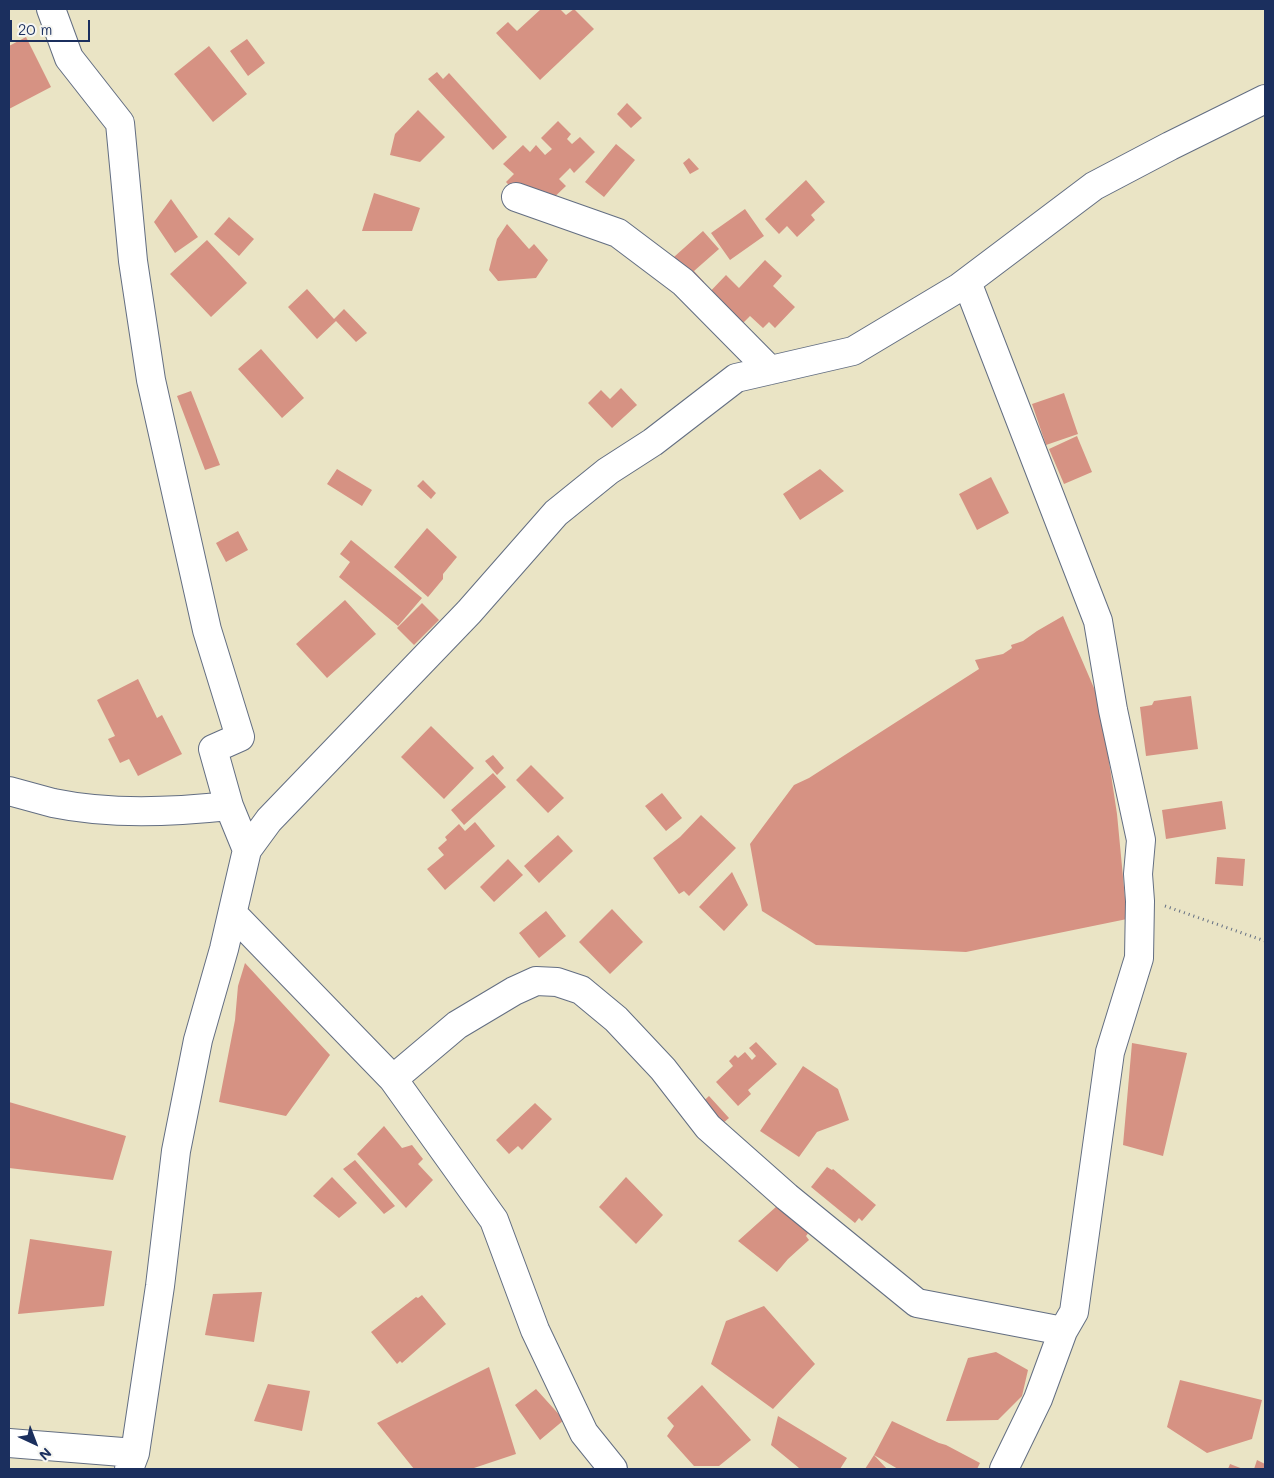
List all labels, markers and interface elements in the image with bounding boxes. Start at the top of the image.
scale bar [12,10,92,42]
text: 20 m [18,19,52,39]
north arrow [10,1418,60,1468]
text: N [35,1444,56,1465]

